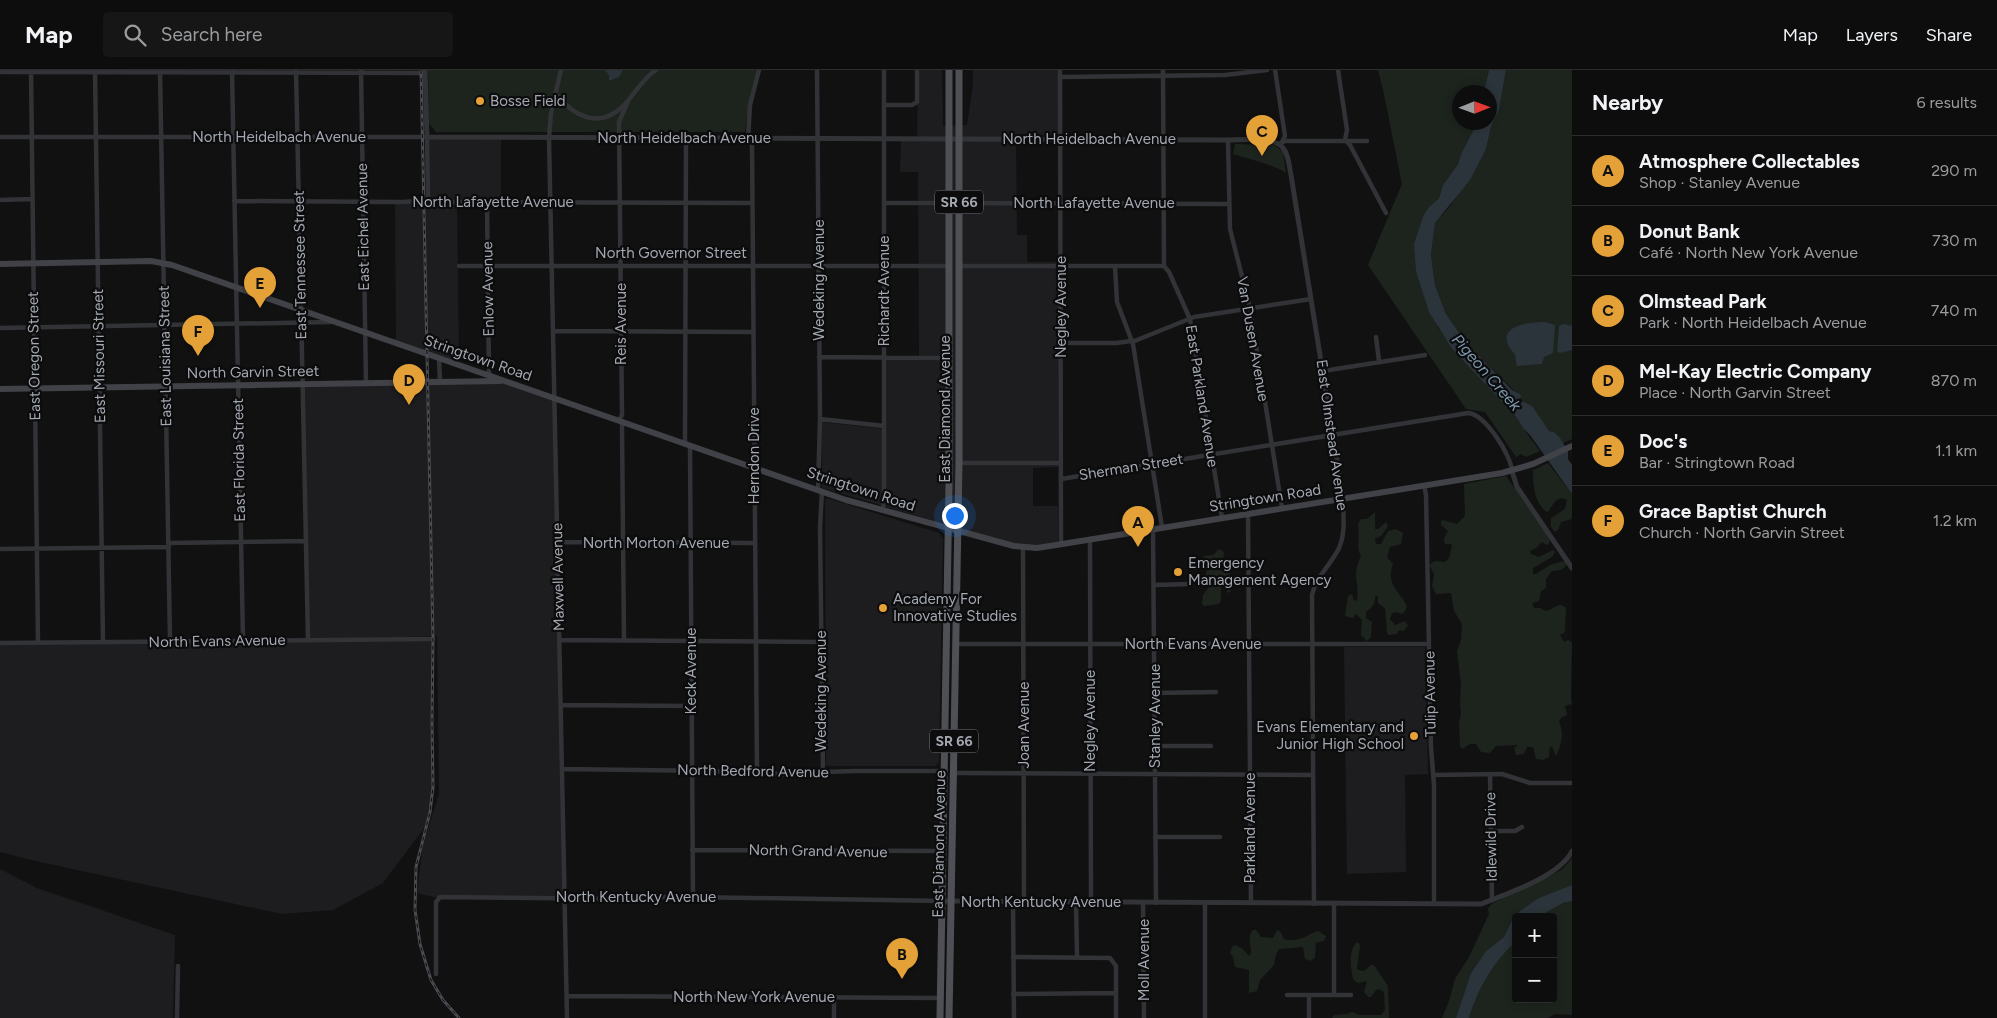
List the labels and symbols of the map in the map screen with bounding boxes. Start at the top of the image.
north arrow [1452,85,1497,130]
place label: Bosse Field [490,92,566,110]
marker: Bosse Field [474,95,486,107]
pin: C [1246,115,1278,156]
street label: North Heidelbach Avenue [192,128,366,146]
street label: North Heidelbach Avenue [597,129,771,147]
street label: North Heidelbach Avenue [1002,130,1176,148]
street label: East Eichel Avenue [353,163,373,291]
street label: East Tennessee Street [290,190,310,340]
road number: SR 66 [935,190,983,214]
street label: North Lafayette Avenue [412,193,574,211]
street label: North Lafayette Avenue [1013,194,1175,212]
street label: Wedeking Avenue [810,219,828,341]
street label: Richardt Avenue [875,236,893,346]
street label: Enlow Avenue [478,241,498,337]
street label: North Governor Street [595,244,747,262]
street label: Negley Avenue [1052,256,1070,358]
pin: E [244,267,276,308]
street label: Van Dusen Avenue [1233,275,1273,403]
street label: Reis Avenue [612,283,630,365]
street label: East Louisiana Street [155,285,175,427]
street label: East Missouri Street [89,288,109,423]
street label: East Oregon Street [24,291,44,421]
pin: F [182,315,214,356]
street label: East Parkland Avenue [1182,323,1222,469]
water label: Pigeon Creek [1448,330,1526,416]
street label: Stringtown Road [422,331,534,385]
street label: East Diamond Avenue [936,335,954,483]
street label: East Olmstead Avenue [1312,358,1352,512]
street label: North Garvin Street [187,362,320,382]
pin: D [393,364,425,405]
street label: East Florida Street [229,398,249,522]
street label: Herndon Drive [745,407,763,505]
street label: Sherman Street [1078,450,1185,484]
street label: Stringtown Road [804,463,918,515]
street label: Stringtown Road [1208,480,1322,516]
your location [942,503,968,529]
pin: A [1122,506,1154,547]
street label: Maxwell Avenue [548,523,568,631]
street label: North Morton Avenue [583,534,729,552]
place label: Emergency Management Agency [1188,554,1331,589]
marker: Emergency Management Agency [1172,566,1184,578]
place label: Academy For Innovative Studies [893,590,1017,625]
marker: Academy For Innovative Studies [877,602,889,614]
street label: Keck Avenue [682,627,700,715]
street label: Wedeking Avenue [812,630,830,752]
street label: North Evans Avenue [148,631,286,651]
street label: North Evans Avenue [1124,635,1262,653]
street label: Tulip Avenue [1420,651,1440,737]
street label: Stanley Avenue [1146,664,1164,768]
street label: Negley Avenue [1081,670,1099,772]
street label: Joan Avenue [1015,682,1033,768]
place label: Evans Elementary and Junior High School [1256,718,1404,753]
road number: SR 66 [930,729,978,752]
marker: Evans Elementary and Junior High School [1408,730,1420,742]
street label: North Bedford Avenue [677,761,829,781]
street label: East Diamond Avenue [929,770,949,918]
street label: Parkland Avenue [1241,772,1259,884]
street label: Idlewild Drive [1481,792,1501,882]
street label: North Grand Avenue [748,841,888,861]
street label: North Kentucky Avenue [556,888,716,906]
street label: North Kentucky Avenue [961,893,1121,911]
street label: Moll Avenue [1135,919,1153,1001]
pin: B [886,938,918,979]
street label: North New York Avenue [673,988,835,1006]

